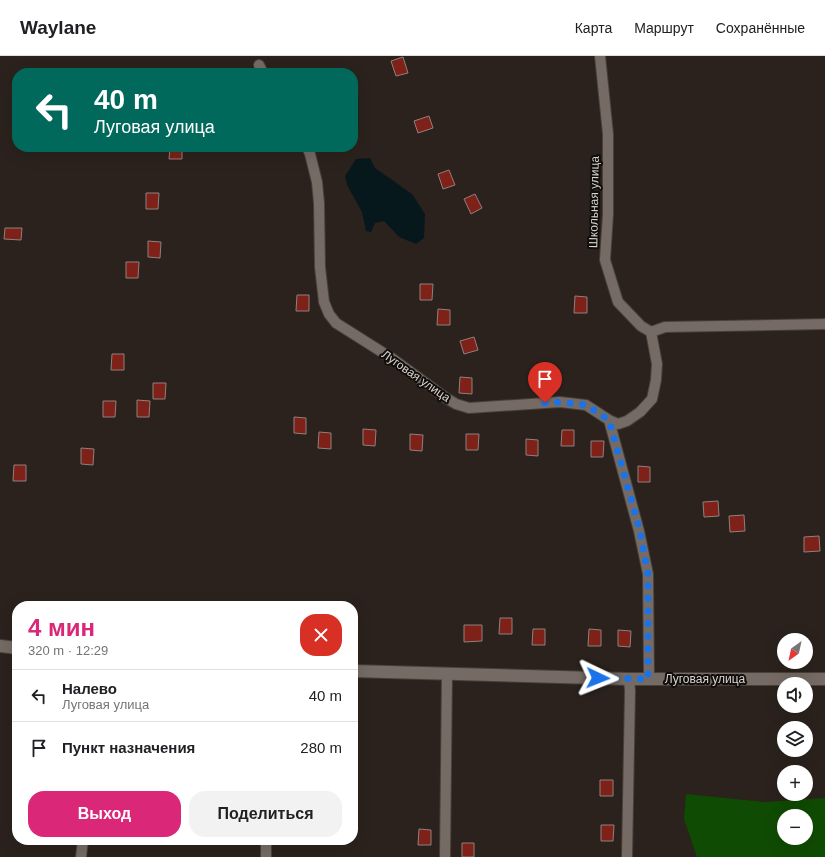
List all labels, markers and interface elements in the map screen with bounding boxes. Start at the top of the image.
text: Waylane [20,17,96,38]
text: Карта [575,20,612,36]
text: Маршрут [634,20,694,36]
text: Сохранённые [716,20,805,36]
icon: left [28,84,80,136]
text: 40 m [94,84,158,115]
text: Луговая улица [94,117,215,137]
street label: Школьная улица [586,155,602,248]
street label: Луговая улица [379,347,453,405]
pin [528,362,562,403]
icon: arrive [534,368,556,390]
text: 4 мин [28,614,95,641]
button: close [300,614,342,656]
north arrow [777,633,813,669]
map controls [777,633,813,845]
text: 320 m · 12:29 [28,643,108,658]
position arrow [577,657,619,699]
street label: Луговая улица [665,672,746,686]
button: sound [777,677,813,713]
text: Налево [62,680,117,697]
icon: left [28,685,50,707]
text: 40 m [309,687,342,704]
text: Луговая улица [62,697,149,712]
button: layers [777,721,813,757]
icon: arrive [28,737,50,759]
text: Пункт назначения [62,739,195,756]
text: 280 m [300,739,342,756]
button: + [777,765,813,801]
button: Выход [28,791,181,837]
button: Поделиться [189,791,342,837]
button: − [777,809,813,845]

